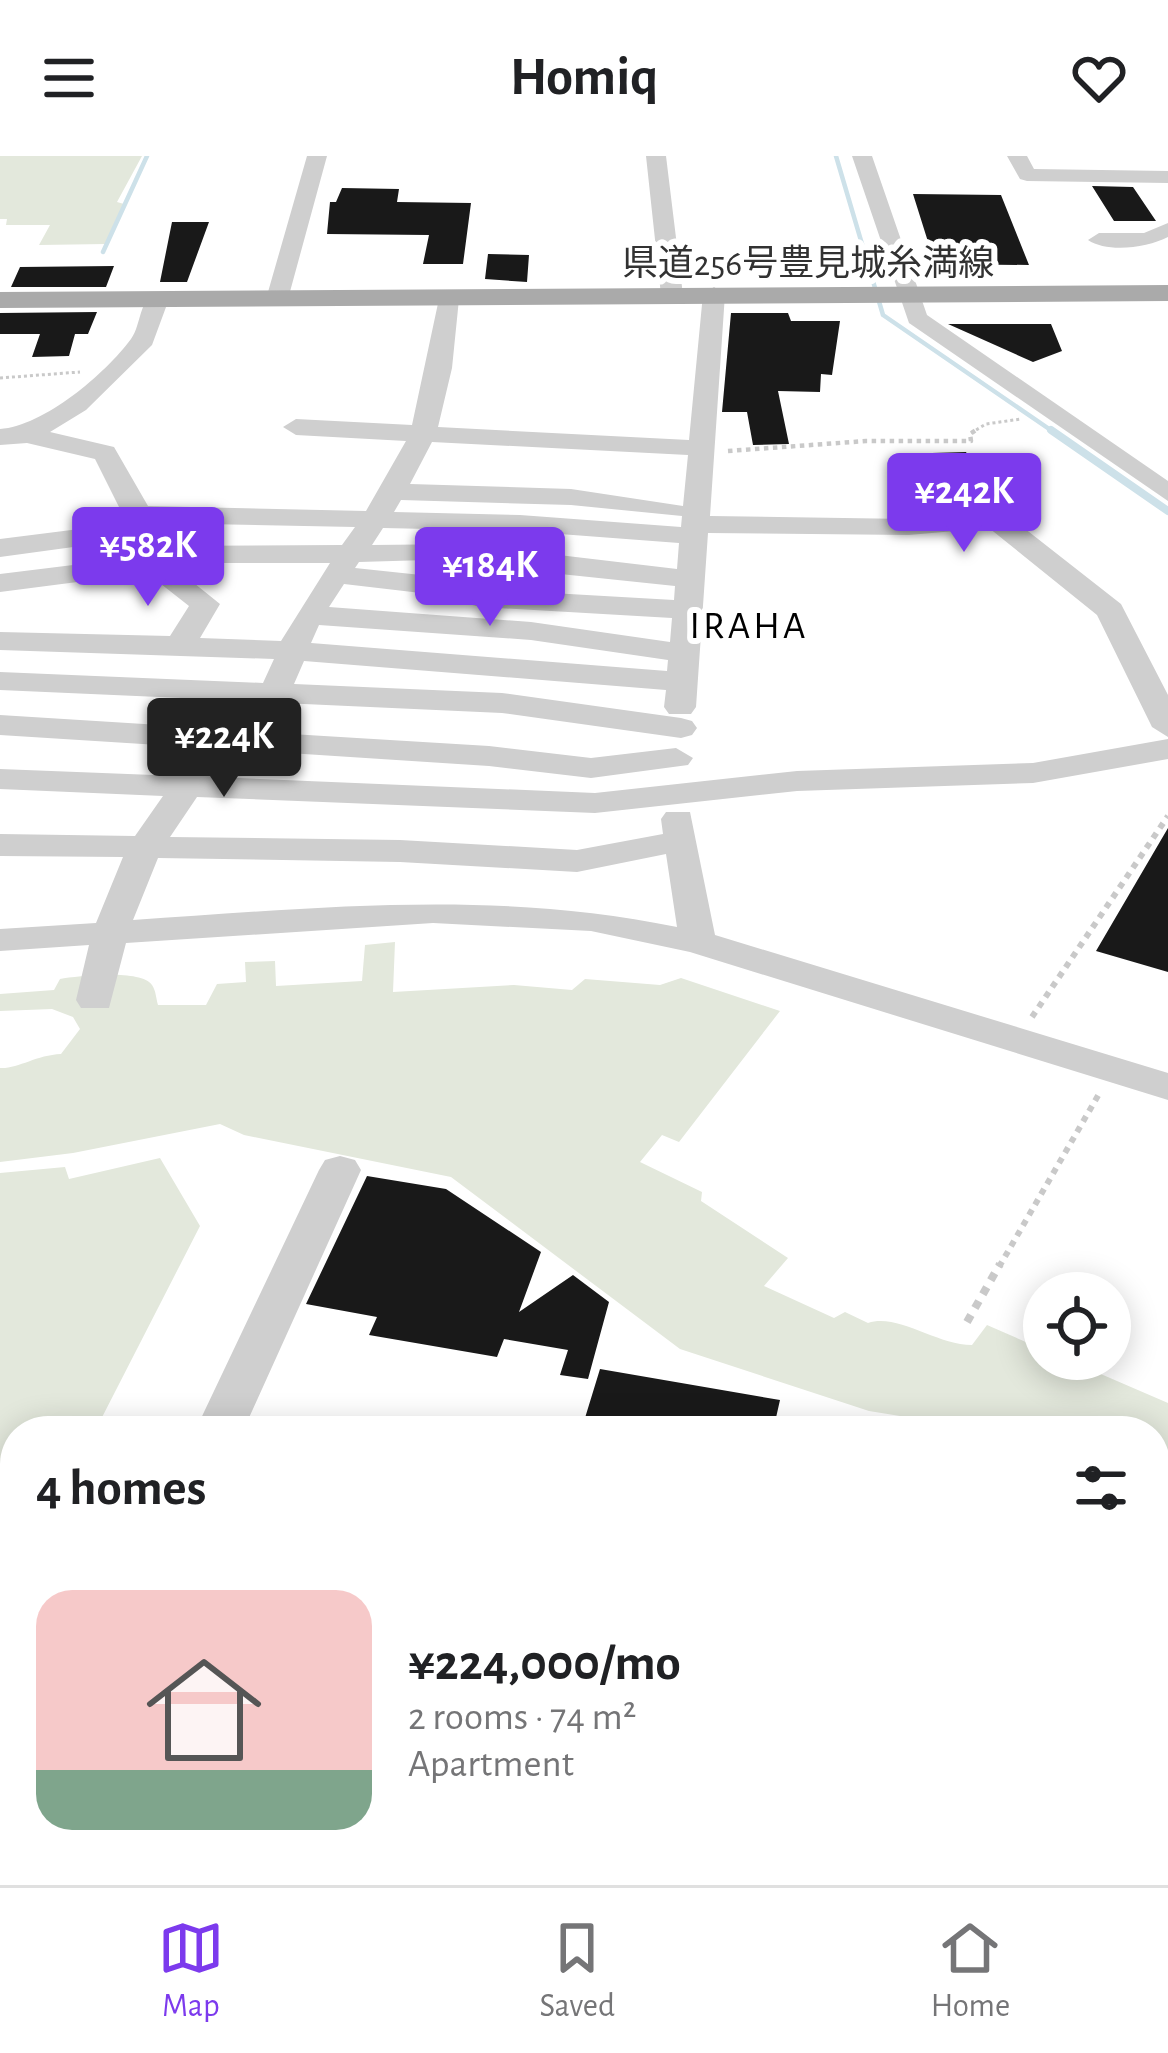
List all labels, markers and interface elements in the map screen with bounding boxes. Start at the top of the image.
icon: menu [36,45,102,111]
icon: heart [1066,45,1132,111]
text: Homiq [510,51,658,105]
street label: 県道256号豊見城糸満線 [622,244,994,282]
pin: ¥242K [880,453,1048,555]
text: ¥242K [914,472,1014,511]
pin: ¥582K [64,507,232,609]
text: ¥582K [99,526,197,565]
pin: ¥184K [406,527,574,629]
text: ¥184K [442,546,538,585]
district label: IRAHA [690,607,808,646]
pin: ¥224K [140,698,308,800]
text: ¥224K [174,717,274,756]
map controls [1023,1272,1131,1380]
button: locate [1023,1272,1131,1380]
icon: filters [1068,1455,1134,1521]
text: 4 homes [36,1463,206,1514]
icon: home [132,1638,276,1782]
text: ¥224,000/mo [408,1638,681,1689]
text: 2 rooms · 74 m² [408,1698,636,1737]
text: Apartment [408,1745,574,1784]
tab: Map [158,1915,224,2027]
tab: Saved [540,1915,615,2027]
tab: Home [931,1915,1010,2027]

